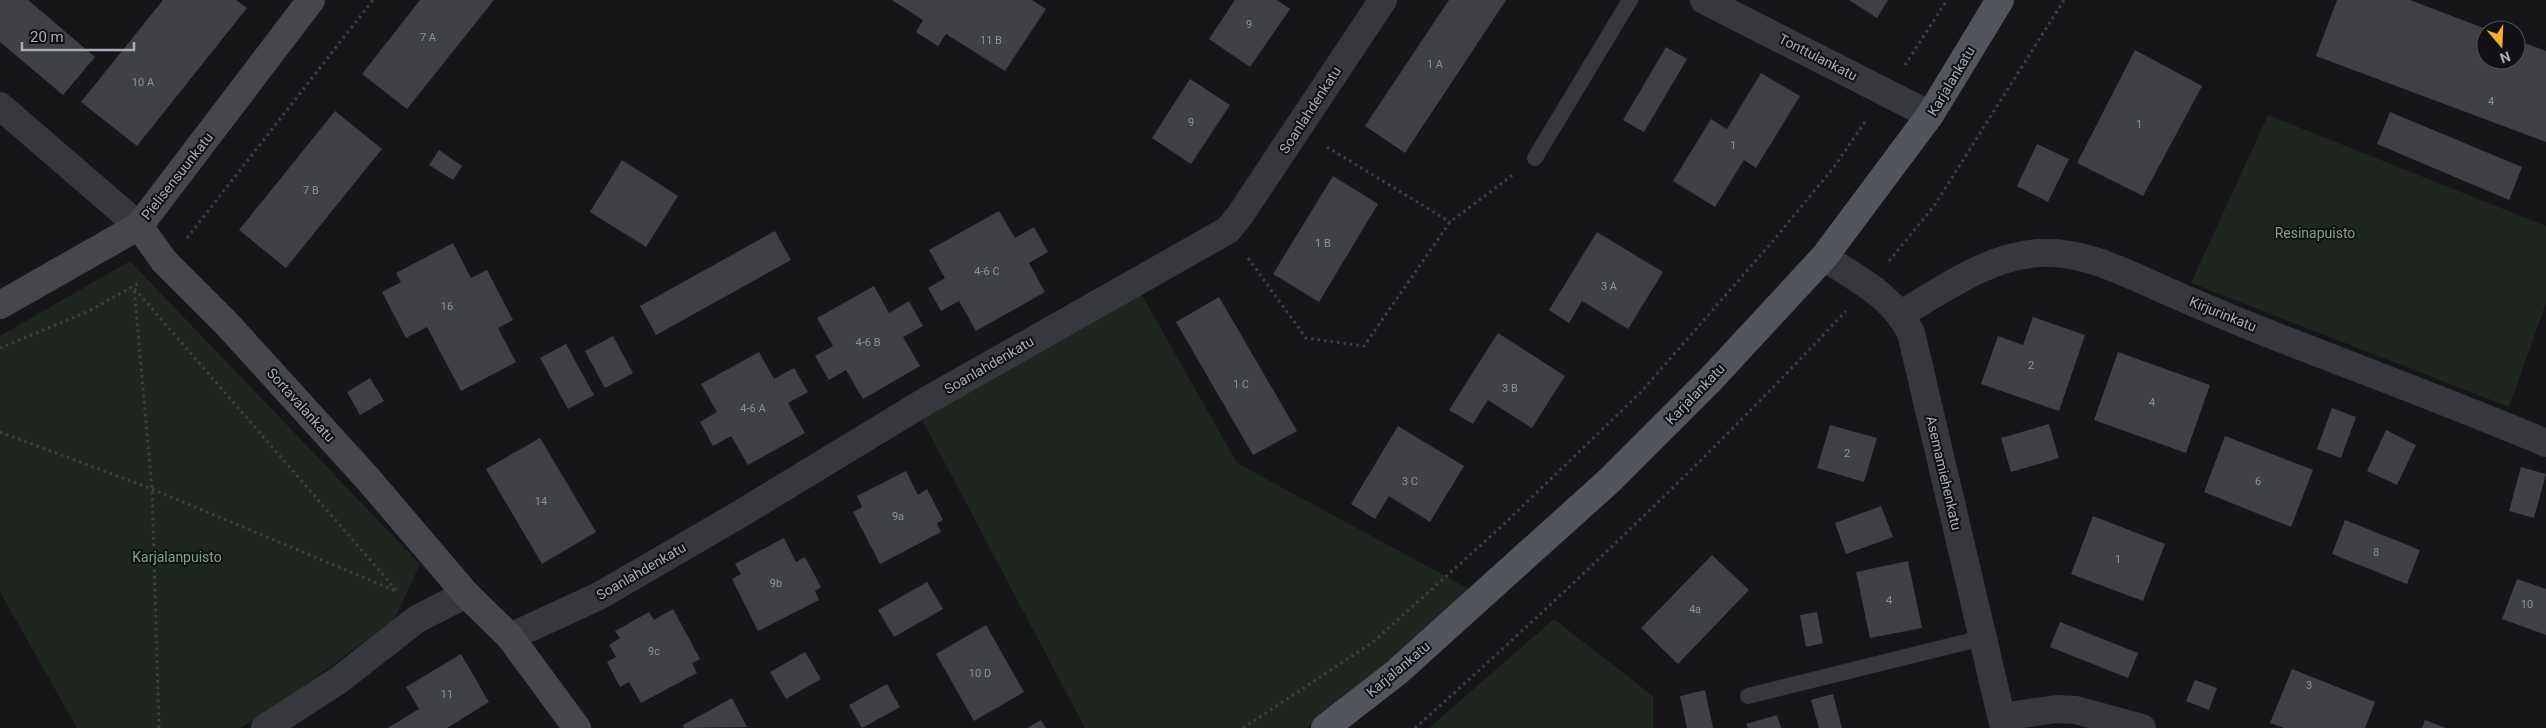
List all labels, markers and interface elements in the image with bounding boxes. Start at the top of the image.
house number: 9 [1246,18,1252,31]
scale bar [22,20,135,52]
north arrow [2476,20,2526,70]
text: 20 m [30,28,64,46]
street label: Tonttulankatu [1776,30,1860,84]
house number: 7 A [420,31,437,44]
house number: 11 B [980,34,1002,47]
street label: Karjalankatu [1924,44,1978,118]
text: N [2498,48,2513,66]
house number: 1 A [1427,58,1444,71]
street label: Soanlahdenkatu [1276,64,1344,156]
house number: 10 A [132,76,155,89]
house number: 4 [2488,95,2494,108]
house number: 9 [1188,116,1194,129]
house number: 1 [2136,118,2142,131]
street label: Pielisensuunkatu [138,129,216,223]
house number: 1 [1730,139,1736,152]
house number: 7 B [303,184,319,197]
park label: Resinapuisto [2275,225,2355,241]
house number: 1 B [1315,237,1331,250]
house number: 4-6 C [974,265,1000,278]
house number: 3 A [1601,280,1618,293]
street label: Kirjurinkatu [2187,293,2259,335]
house number: 16 [441,300,453,313]
street label: Soanlahdenkatu [942,333,1036,397]
house number: 4-6 B [856,336,881,349]
house number: 2 [2028,359,2034,372]
street label: Karjalankatu [1662,360,1728,428]
street label: Sortavalankatu [264,365,338,445]
house number: 1 C [1233,378,1249,391]
house number: 3 B [1502,382,1518,395]
house number: 4 [2149,396,2155,409]
house number: 4-6 A [740,402,766,415]
street label: Asemamiehenkatu [1923,414,1965,532]
house number: 2 [1844,447,1850,460]
house number: 3 C [1402,475,1418,488]
house number: 6 [2255,475,2261,488]
house number: 14 [535,495,547,508]
house number: 9a [892,510,904,523]
street label: Soanlahdenkatu [594,539,688,603]
house number: 8 [2373,546,2379,559]
park label: Karjalanpuisto [132,549,222,565]
house number: 1 [2115,553,2121,566]
house number: 9b [770,577,782,590]
house number: 4 [1886,594,1892,607]
house number: 10 [2521,598,2533,611]
house number: 4a [1689,603,1701,616]
street label: Karjalankatu [1363,638,1433,700]
house number: 9c [648,645,660,658]
house number: 10 D [969,667,991,680]
house number: 3 [2306,679,2312,692]
house number: 11 [441,688,453,701]

